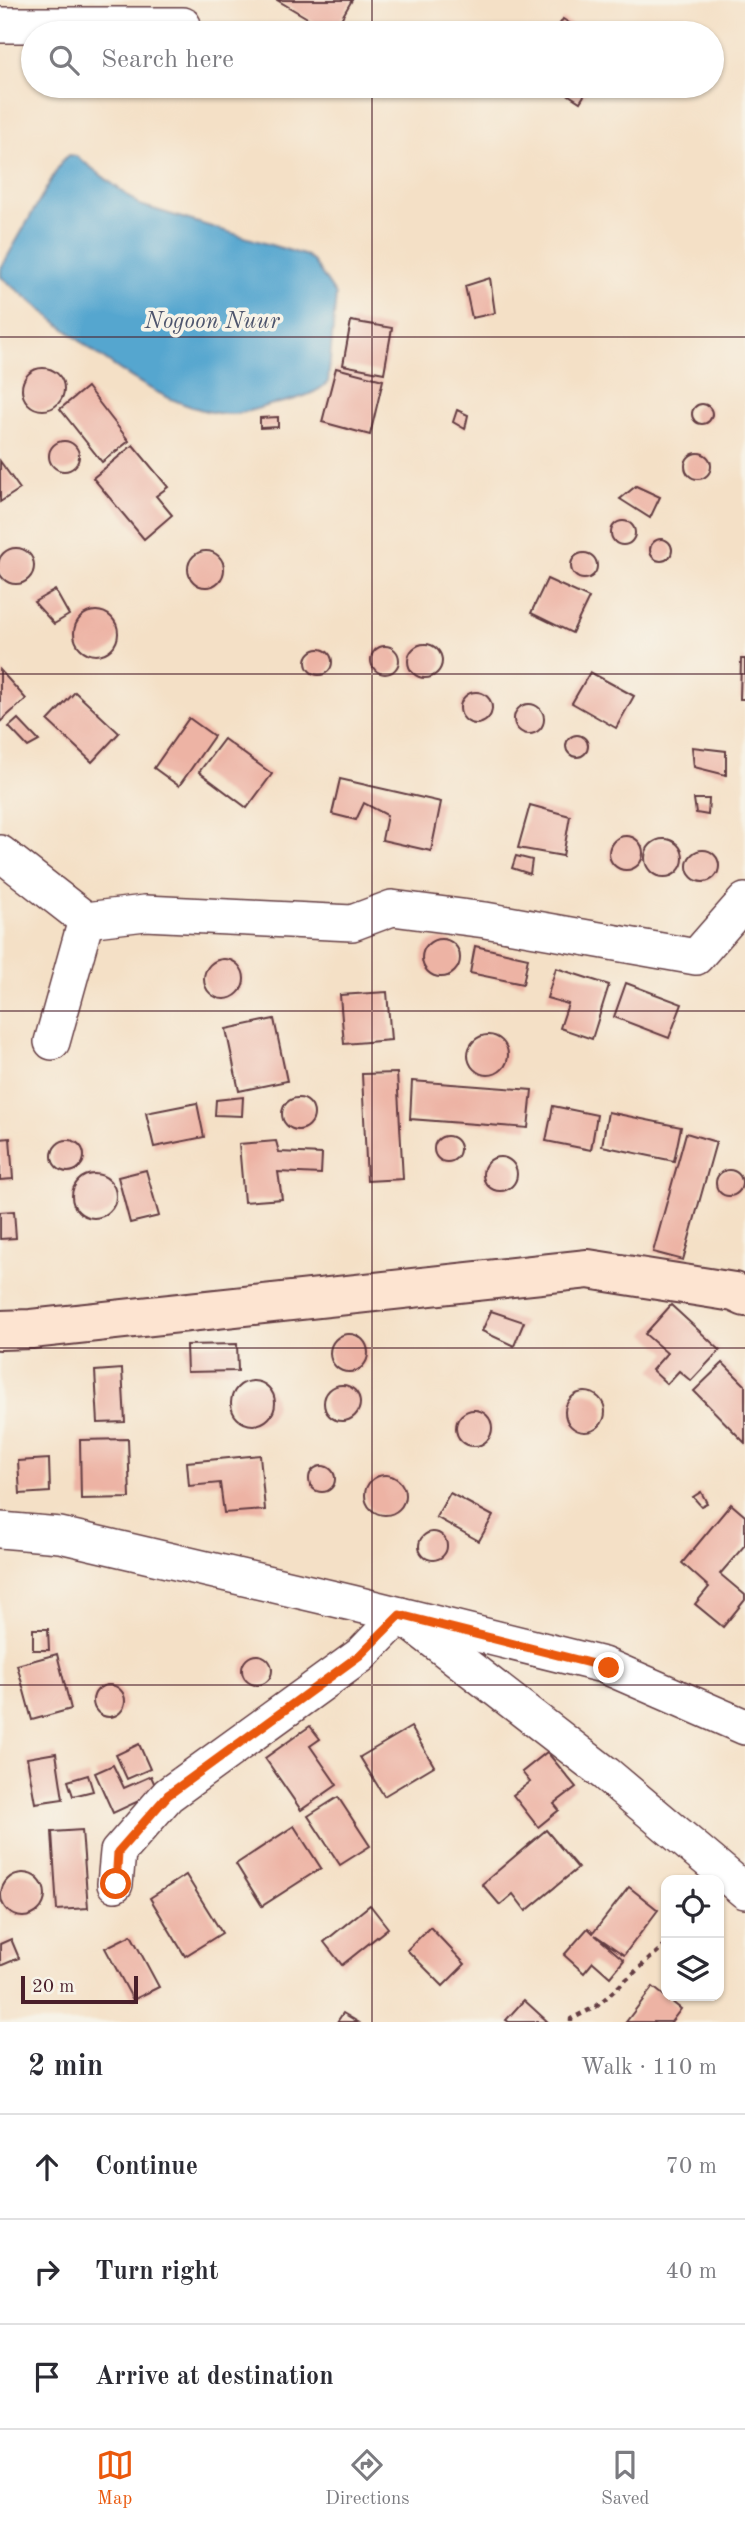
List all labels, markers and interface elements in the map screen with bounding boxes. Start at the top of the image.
search box [21,21,724,98]
icon: search [45,41,83,79]
text: Search here [101,47,234,73]
water label: Nogoon Nuur [143,310,281,334]
route end [593,1652,624,1683]
route start [100,1868,131,1899]
map controls [661,1875,724,2001]
button: locate [661,1875,724,1938]
button: layers [661,1938,724,2001]
scale bar [21,1973,138,2005]
text: 20 m [32,1978,74,1997]
text: 2 min [28,2052,103,2082]
text: Walk · 110 m [581,2056,717,2079]
icon: ahead [28,2148,66,2186]
text: Continue [95,2154,198,2180]
text: 70 m [666,2155,717,2178]
icon: right [28,2253,66,2291]
text: Turn right [95,2259,218,2285]
text: 40 m [666,2260,717,2283]
icon: arrive [28,2358,66,2396]
text: Arrive at destination [95,2364,334,2390]
tab: Map [96,2446,134,2511]
tab: Directions [325,2446,410,2511]
tab: Saved [601,2446,649,2511]

